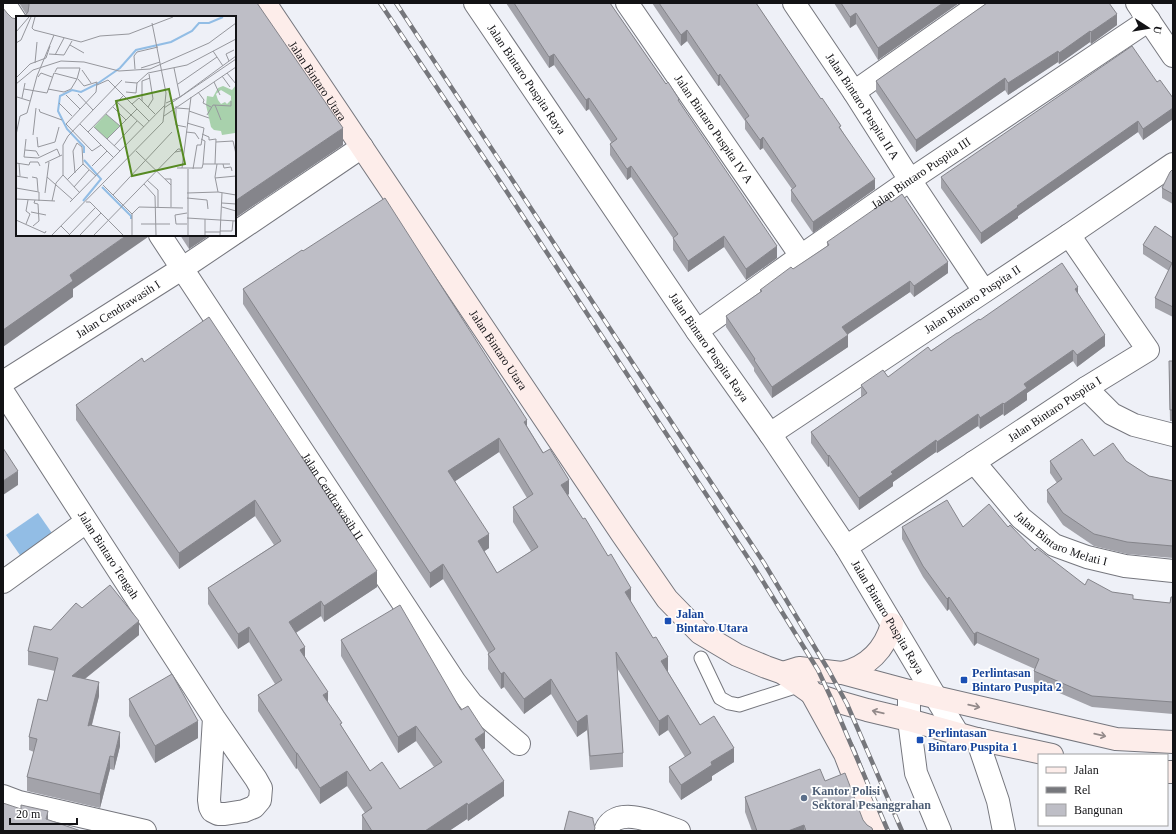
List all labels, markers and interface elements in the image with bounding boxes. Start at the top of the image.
north arrow [1128,8,1168,48]
inset map [16,16,236,236]
street label: Jalan Bintaro Puspita Raya [484,22,569,137]
text: U [1151,25,1164,35]
street label: Jalan Bintaro Utara [286,38,350,124]
street label: Jalan Bintaro Puspita II A [823,50,902,162]
street label: Jalan Bintaro Puspita IV A [672,72,756,186]
street label: Jalan Bintaro Puspita III [869,134,973,212]
street label: Jalan Bintaro Puspita II [921,262,1023,337]
street label: Jalan Cendrawasih I [73,277,163,341]
street label: Jalan Bintaro Puspita Raya [666,290,752,405]
street label: Jalan Bintaro Utara [466,307,530,393]
street label: Jalan Bintaro Puspita I [1005,373,1104,445]
street label: Jalan Cendrawasih II [299,450,366,542]
street label: Jalan Bintaro Tengah [75,508,142,601]
street label: Jalan Bintaro Melati I [1011,508,1109,569]
street label: Jalan Bintaro Puspita Raya [849,558,927,677]
place label: Jalan Bintaro Utara [676,607,748,635]
marker: Jalan Bintaro Utara [663,616,673,626]
place label: Perlintasan Bintaro Puspita 2 [972,666,1062,694]
marker: Perlintasan Bintaro Puspita 2 [959,675,969,685]
one-way arrow [967,703,980,711]
one-way arrow [872,708,885,716]
place label: Perlintasan Bintaro Puspita 1 [928,726,1018,754]
one-way arrow [1094,732,1107,740]
marker: Perlintasan Bintaro Puspita 1 [915,735,925,745]
legend [1038,754,1168,826]
text: Jalan [1074,763,1099,777]
text: Rel [1074,783,1091,797]
place label: Kantor Polisi Sektoral Pesanggrahan [812,784,931,812]
marker: Kantor Polisi Sektoral Pesanggrahan [799,793,809,803]
scale bar [10,800,77,826]
text: Bangunan [1074,803,1123,817]
text: 20 m [16,807,41,821]

